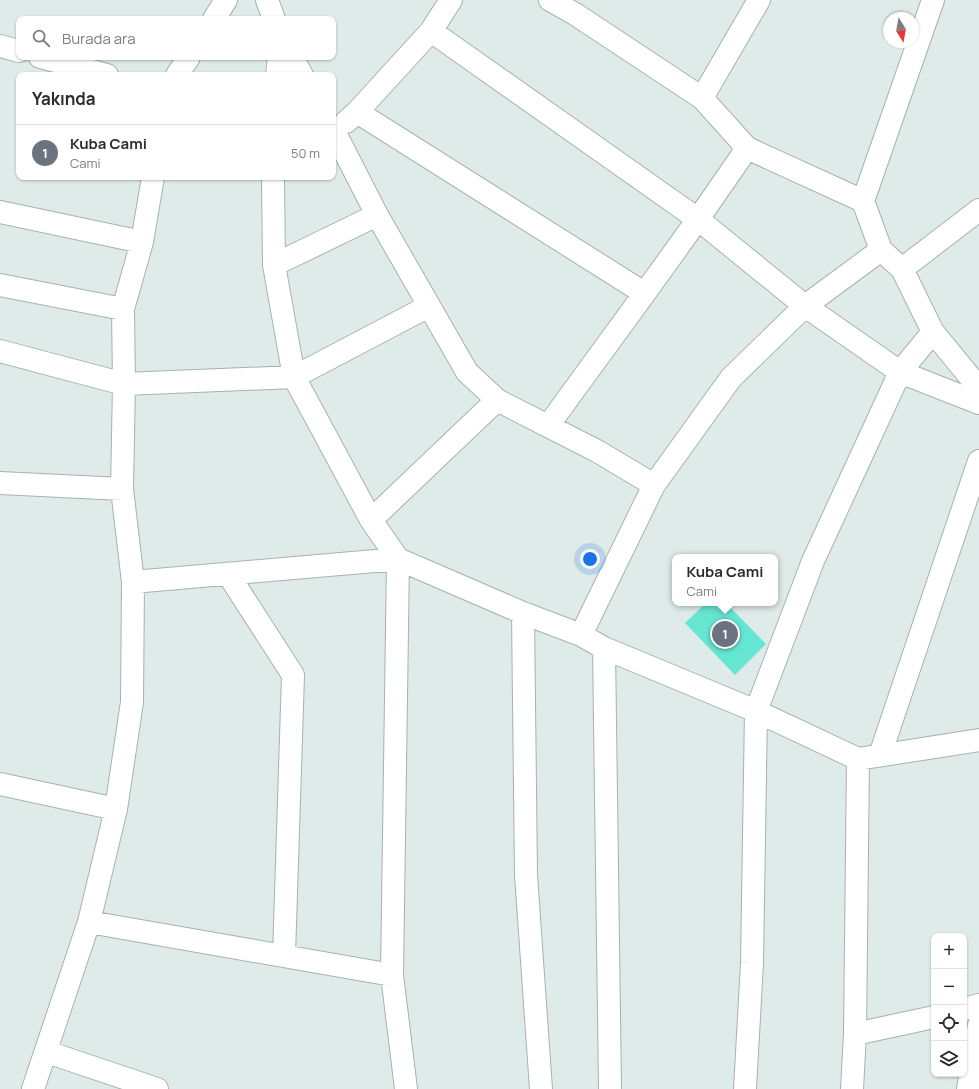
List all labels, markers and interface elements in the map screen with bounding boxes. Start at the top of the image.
north arrow [883,12,919,48]
search box [16,16,336,60]
icon: search [30,27,52,49]
text: Burada ara [62,28,136,49]
text: Yakında [32,87,96,110]
text: Kuba Cami [70,133,147,154]
text: 1 [42,144,48,162]
text: 50 m [291,144,320,162]
text: Cami [70,154,101,172]
your location [580,549,600,569]
popup [672,554,778,606]
text: Kuba Cami [687,561,763,582]
text: Cami [687,582,717,600]
pin: 1 [712,619,738,649]
map controls [931,933,967,1077]
button: + [931,933,967,969]
button: − [931,969,967,1005]
button: locate [931,1005,967,1041]
button: layers [931,1041,967,1077]

